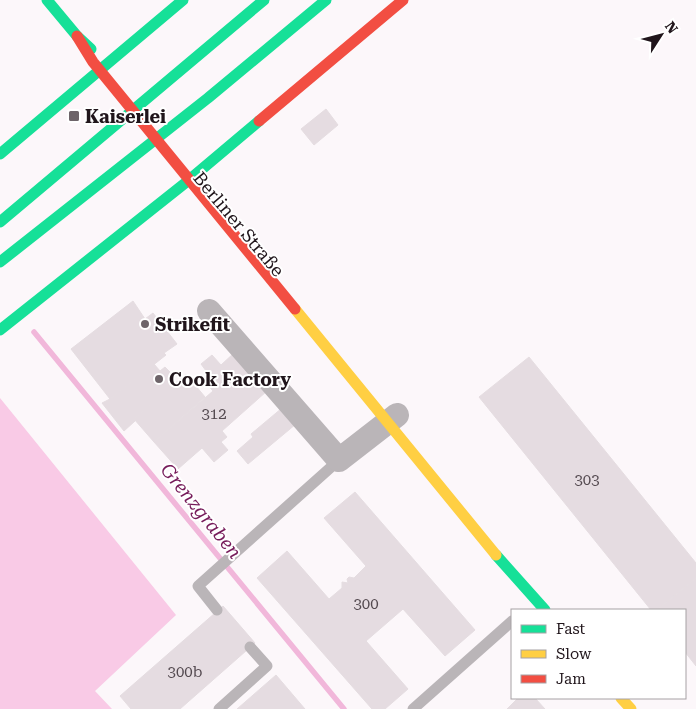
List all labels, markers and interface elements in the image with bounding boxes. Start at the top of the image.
north arrow [636,10,686,60]
text: N [662,18,681,37]
place label: Kaiserlei [85,106,166,127]
marker: Kaiserlei [67,109,81,123]
street label: Berliner Straße [189,167,289,281]
place label: Strikefit [155,314,230,335]
marker: Strikefit [139,318,151,330]
place label: Cook Factory [169,369,291,390]
marker: Cook Factory [153,373,165,385]
house number: 312 [201,405,227,423]
water label: Grenzgraben [156,459,247,564]
house number: 303 [574,471,600,489]
house number: 300 [353,595,379,613]
legend [511,609,686,699]
text: Fast [556,620,586,638]
text: Slow [556,645,592,663]
house number: 300b [168,663,202,681]
text: Jam [556,670,586,688]

